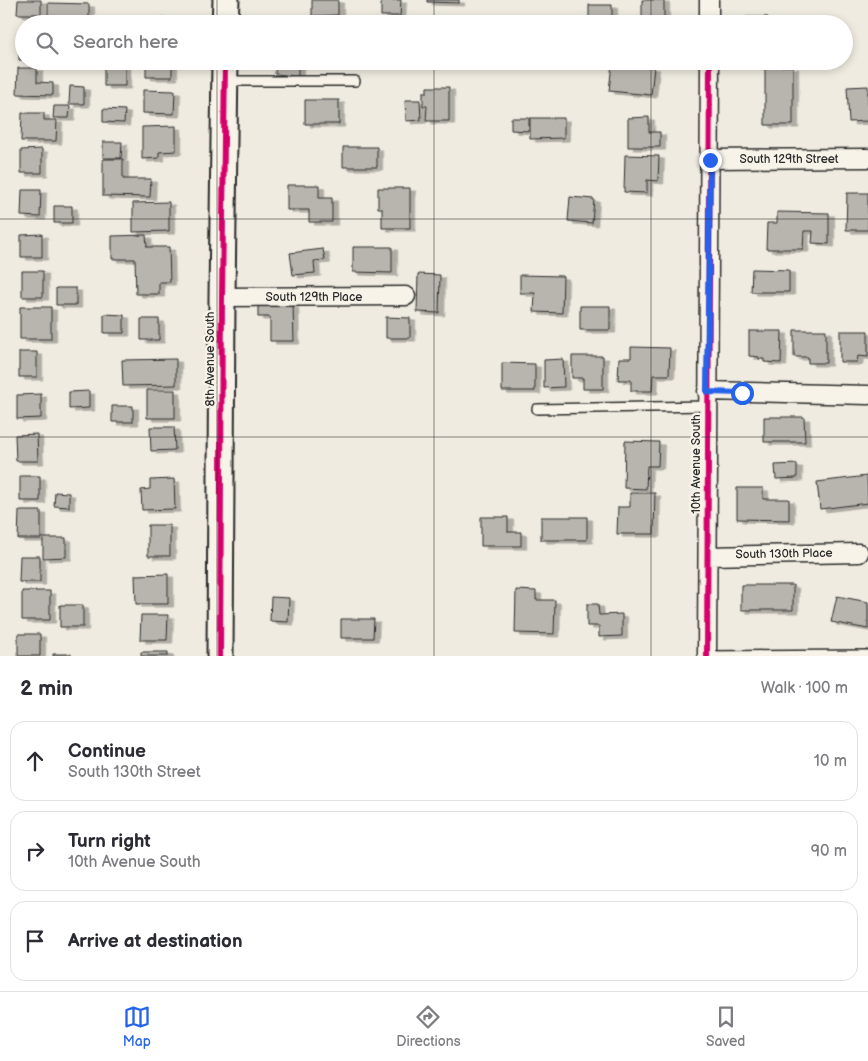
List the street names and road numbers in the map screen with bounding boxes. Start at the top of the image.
street label: South 129th Street [739,152,839,167]
street label: South 129th Place [266,290,362,305]
street label: 8th Avenue South [203,311,218,406]
street label: 10th Avenue South [689,414,704,514]
street label: South 130th Place [735,546,833,562]

